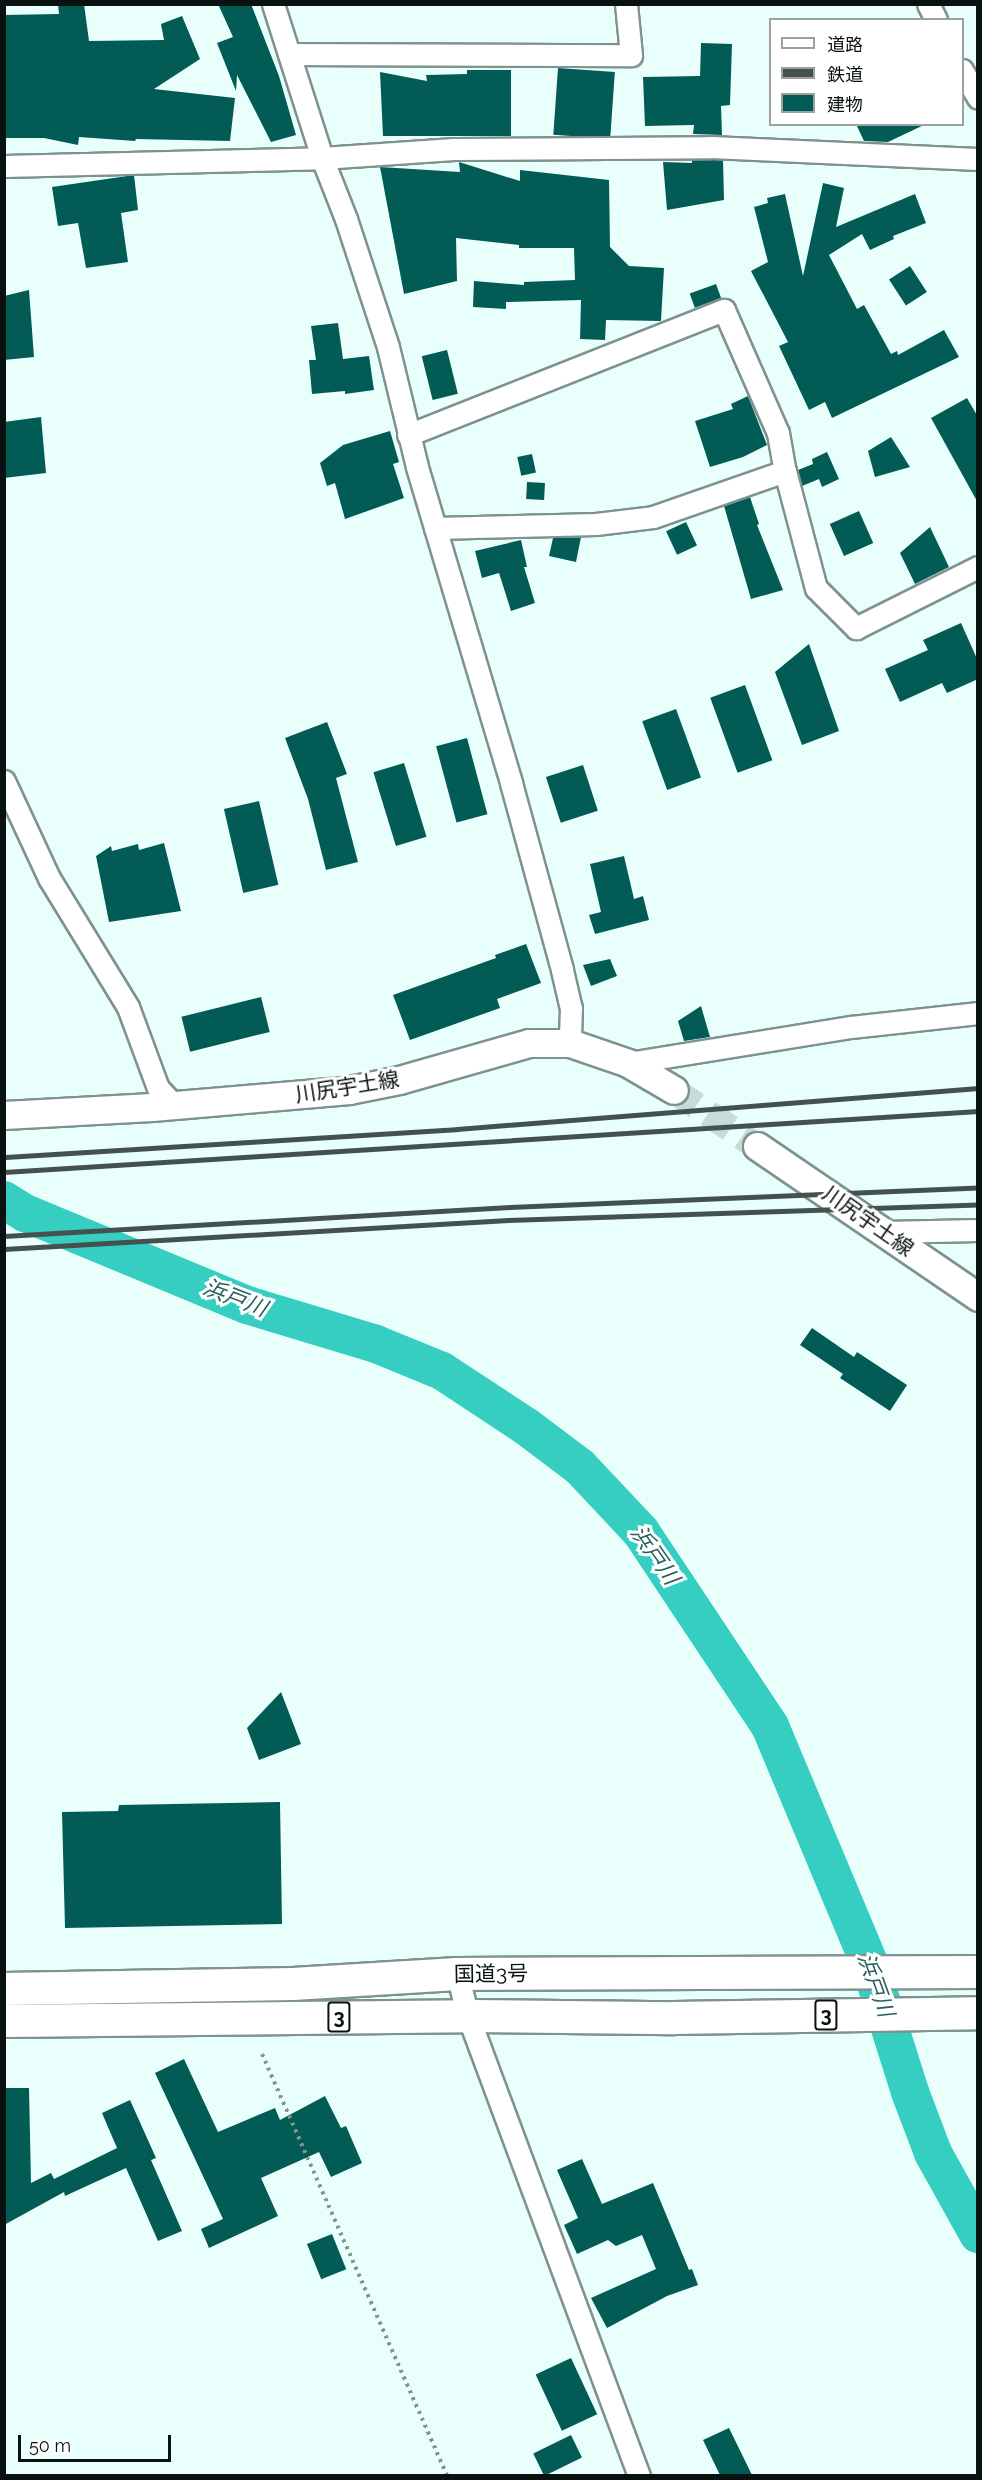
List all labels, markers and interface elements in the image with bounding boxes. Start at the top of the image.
legend [769,18,964,126]
text: 道路 [827,34,863,55]
text: 鉄道 [827,64,863,85]
text: 建物 [827,94,863,115]
street label: 川尻宇土線 [293,1066,401,1108]
street label: 川尻宇土線 [818,1181,918,1261]
water label: 浜戸川 [199,1274,271,1322]
water label: 浜戸川 [625,1520,685,1590]
water label: 浜戸川 [852,1949,900,2021]
street label: 国道3号 [454,1961,528,1987]
road number: 3 [814,1998,838,2032]
road number: 3 [327,2000,351,2034]
scale bar [21,2423,174,2461]
text: 50 m [29,2435,71,2456]

